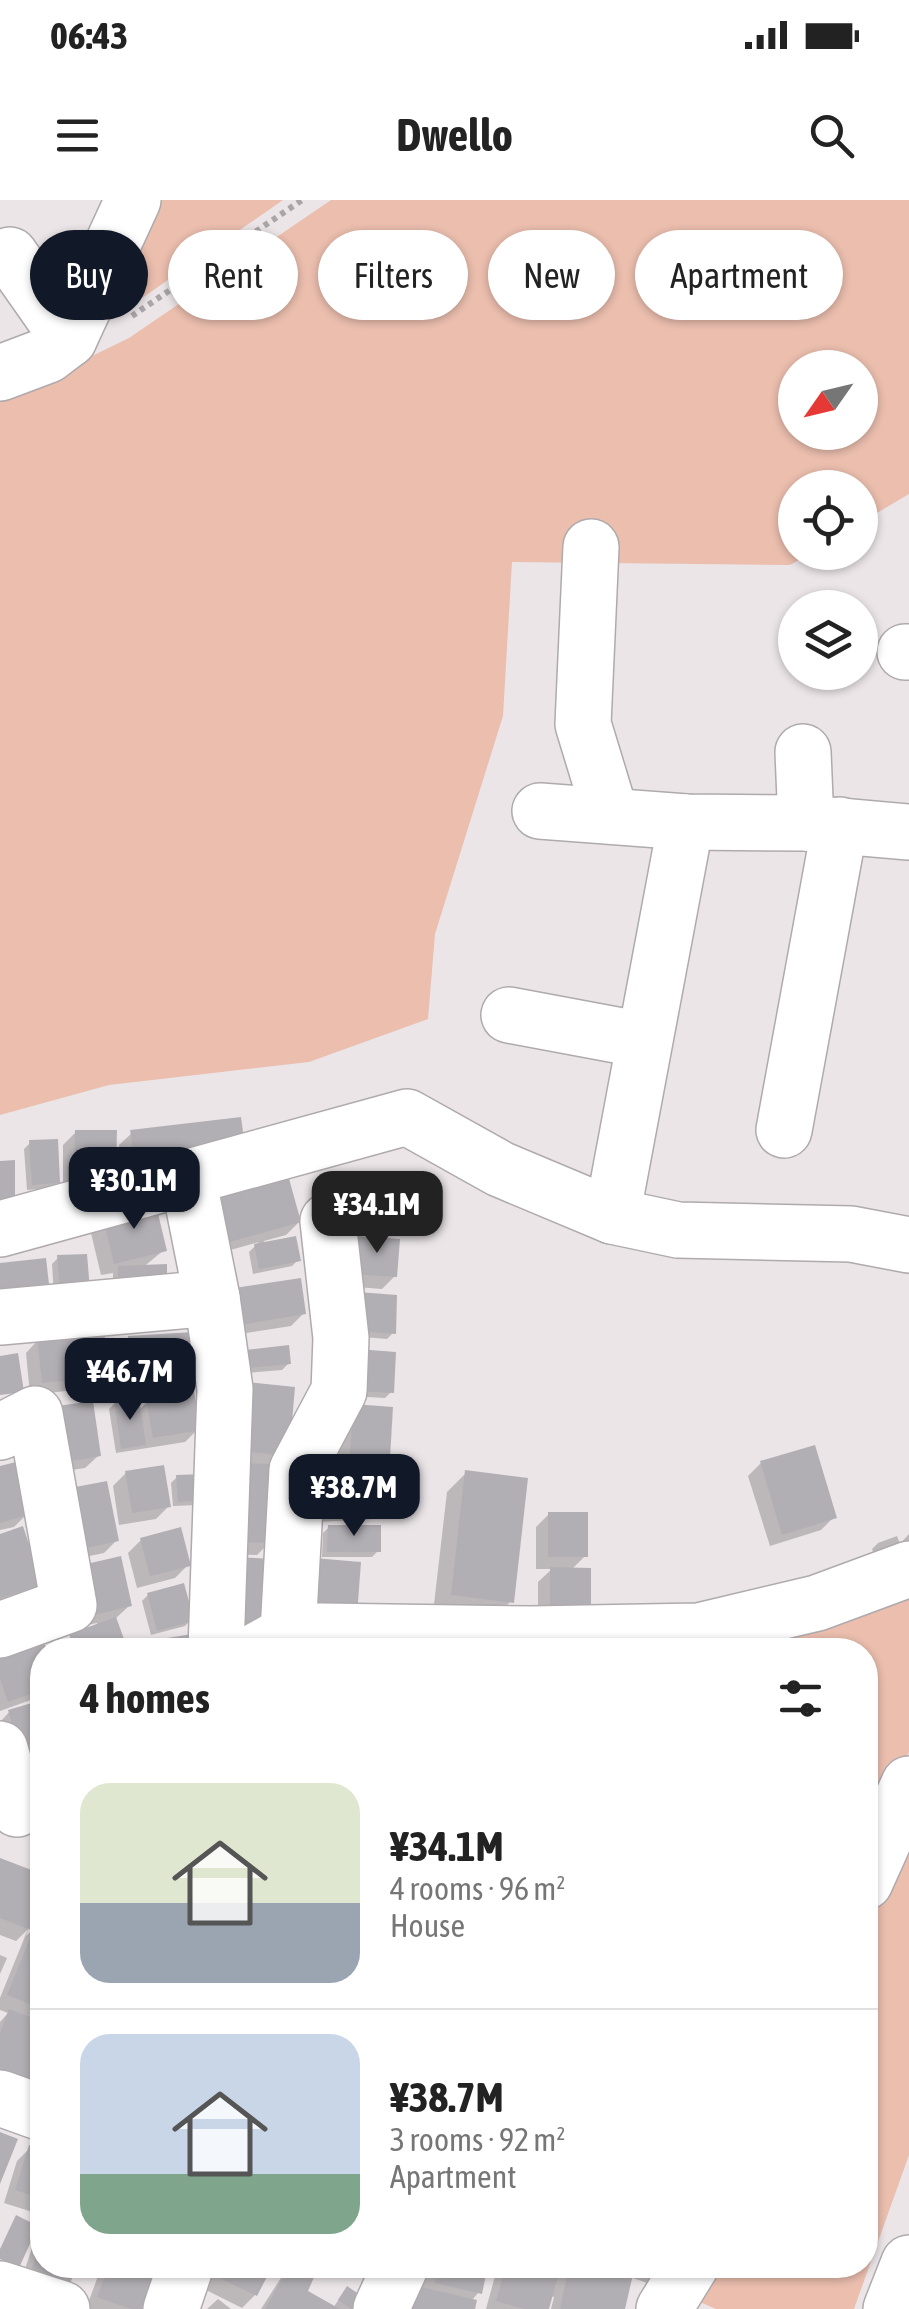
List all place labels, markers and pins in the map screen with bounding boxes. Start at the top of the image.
pin: ¥30.1M [53,1147,215,1232]
pin: ¥34.1M [296,1171,458,1256]
pin: ¥46.7M [49,1338,211,1423]
pin: ¥38.7M [273,1454,435,1539]

